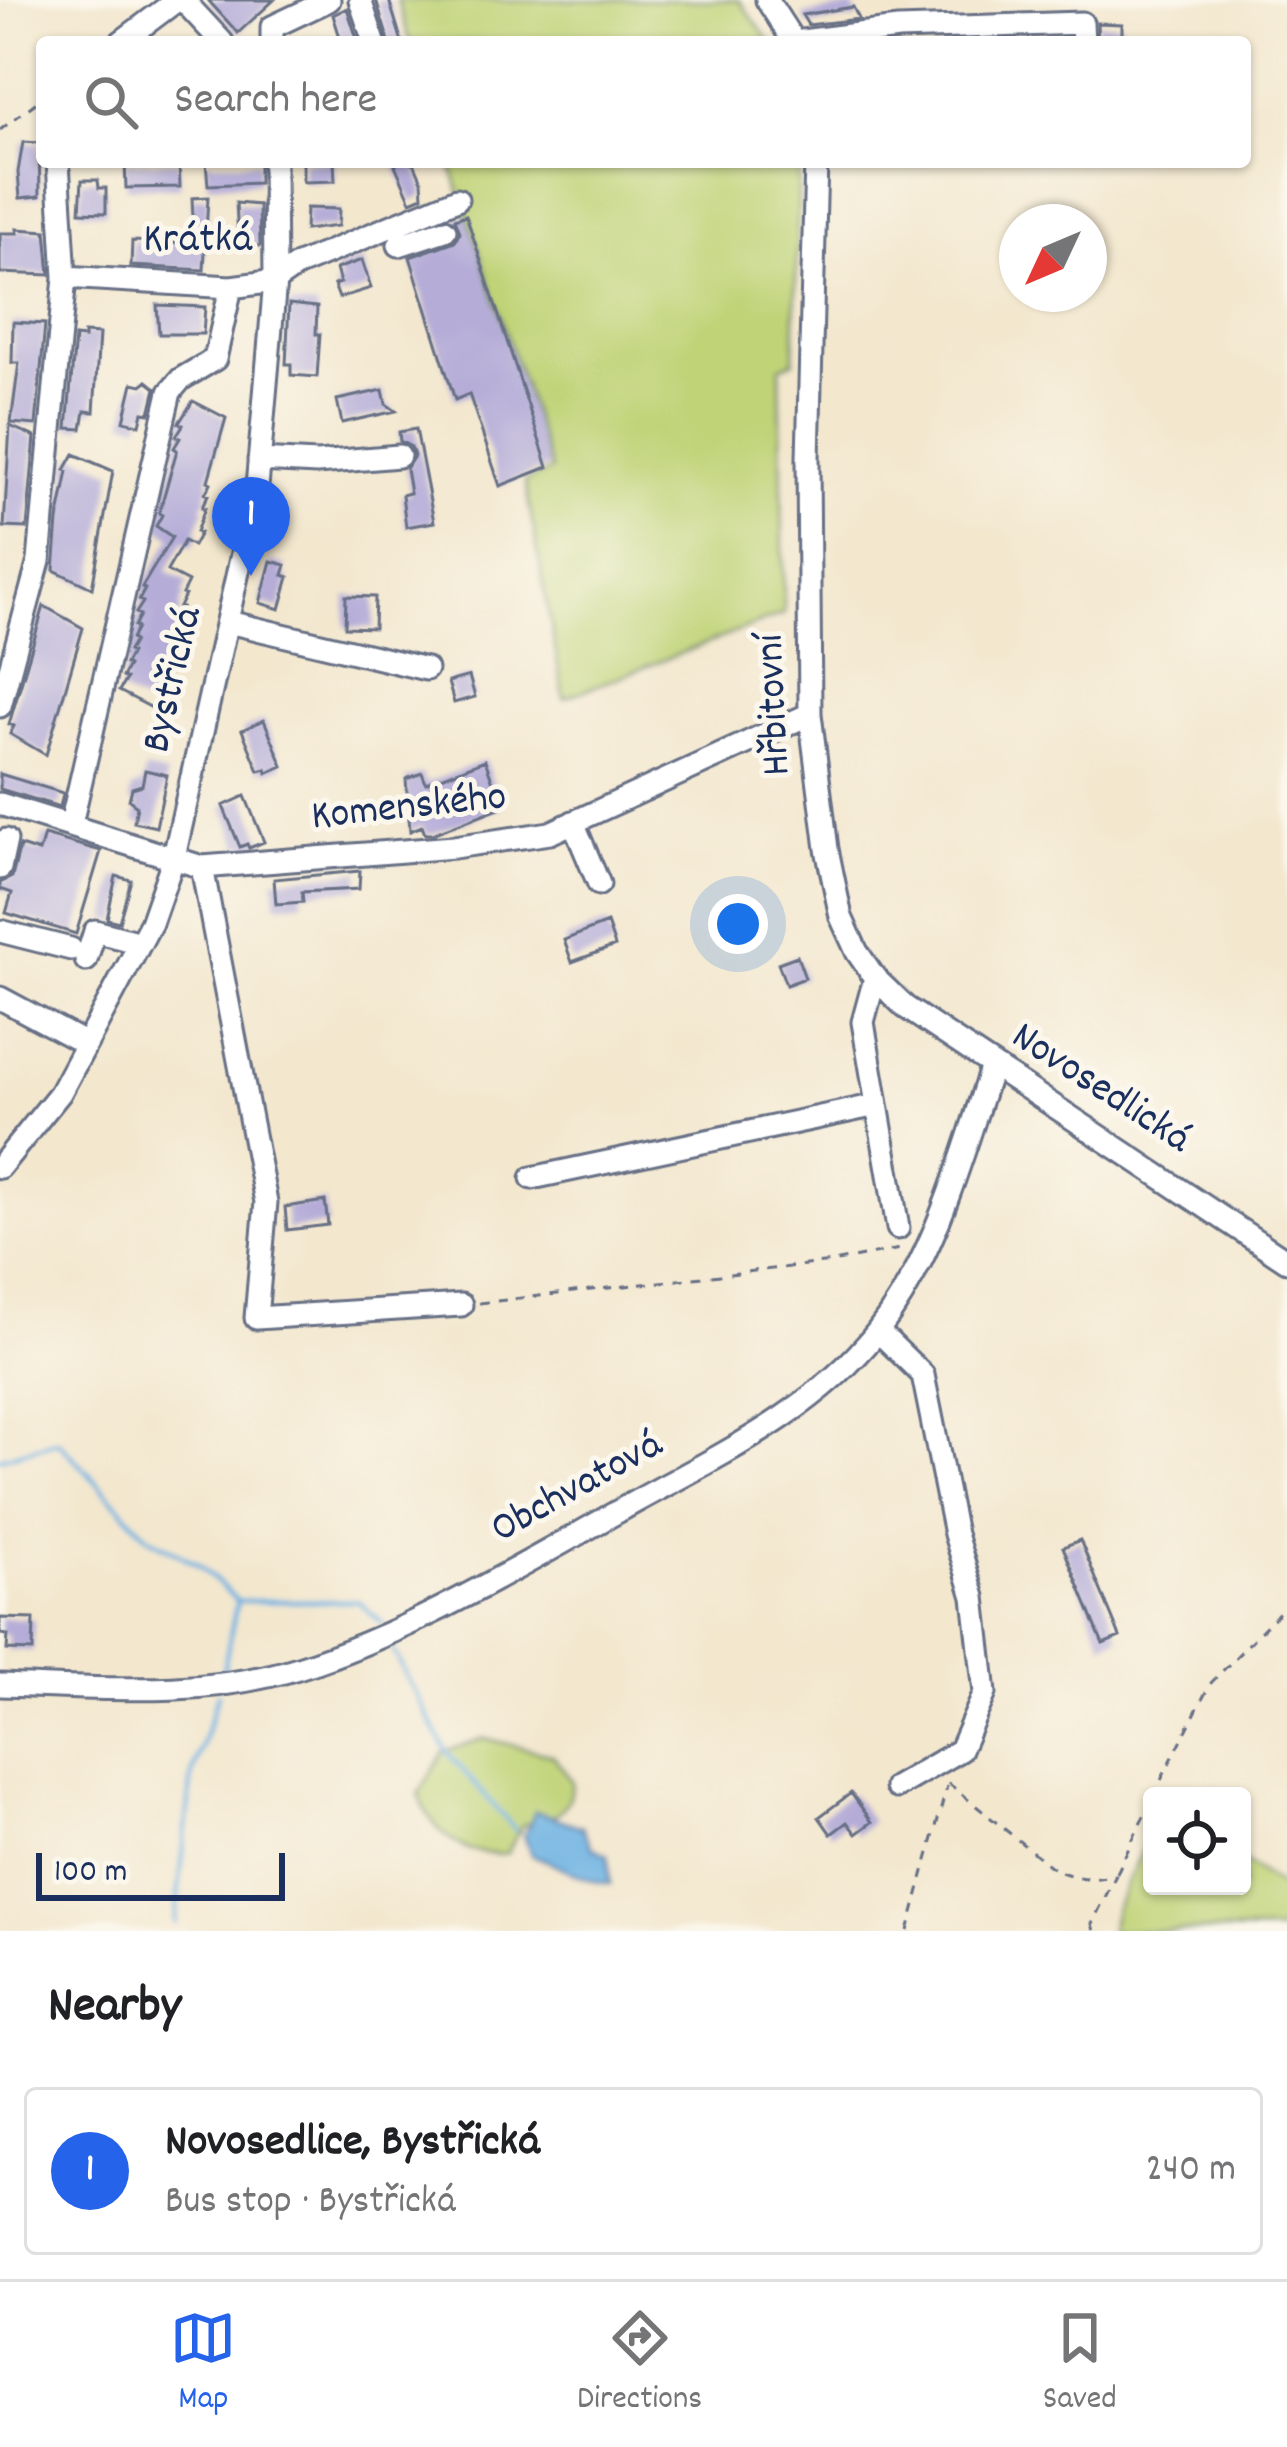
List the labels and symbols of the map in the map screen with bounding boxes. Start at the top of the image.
north arrow [999,204,1107,312]
street label: Krátká [143,212,253,272]
pin: 1 [212,477,290,576]
street label: Bystřická [129,601,221,759]
street label: Hřbitovní [742,629,810,777]
street label: Komenského [309,769,509,849]
your location [708,894,768,954]
street label: Novosedlická [998,1009,1202,1171]
street label: Obchvatová [481,1417,675,1561]
scale bar [36,1847,285,1900]

